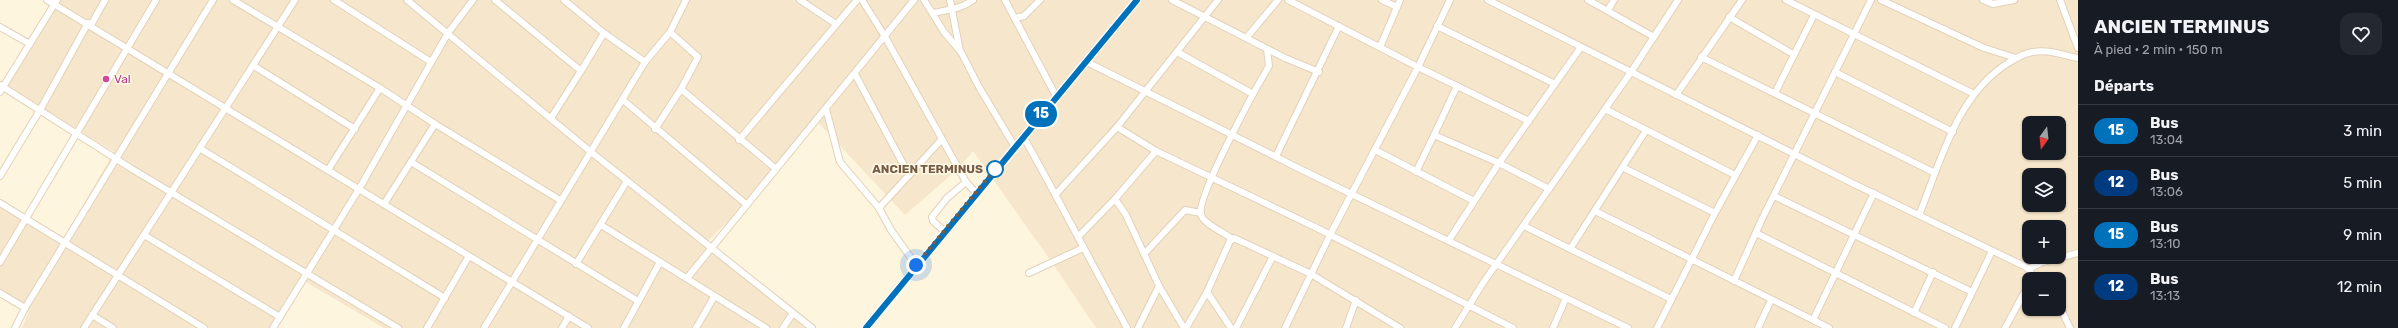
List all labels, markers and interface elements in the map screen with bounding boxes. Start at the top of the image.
button: heart [2340,13,2382,55]
text: ANCIEN TERMINUS [2094,15,2269,38]
text: À pied · 2 min · 150 m [2094,42,2222,57]
place label: Val [114,72,131,86]
marker: Val [101,74,111,84]
text: Départs [2094,77,2154,95]
line badge: 15 [1023,101,1059,127]
text: 15 [1033,105,1049,122]
text: Bus [2150,114,2178,132]
north arrow [2022,116,2066,160]
map controls [2022,116,2066,316]
text: 15 [2108,122,2124,139]
text: 3 min [2343,122,2382,140]
text: 13:04 [2150,132,2183,147]
marker: ANCIEN TERMINUS [986,160,1004,178]
place label: ANCIEN TERMINUS [872,162,983,176]
text: Bus [2150,166,2178,184]
button: layers [2022,168,2066,212]
text: 12 [2108,174,2124,191]
text: 5 min [2343,174,2382,192]
text: 13:06 [2150,184,2183,199]
text: Bus [2150,218,2178,236]
button: + [2022,220,2066,264]
text: 15 [2108,226,2124,243]
text: 9 min [2343,226,2382,244]
text: 13:10 [2150,236,2181,251]
your location [906,255,926,275]
text: Bus [2150,270,2178,288]
button: − [2022,272,2066,316]
text: 12 [2108,278,2124,295]
text: 12 min [2337,278,2382,296]
text: 13:13 [2150,288,2180,303]

